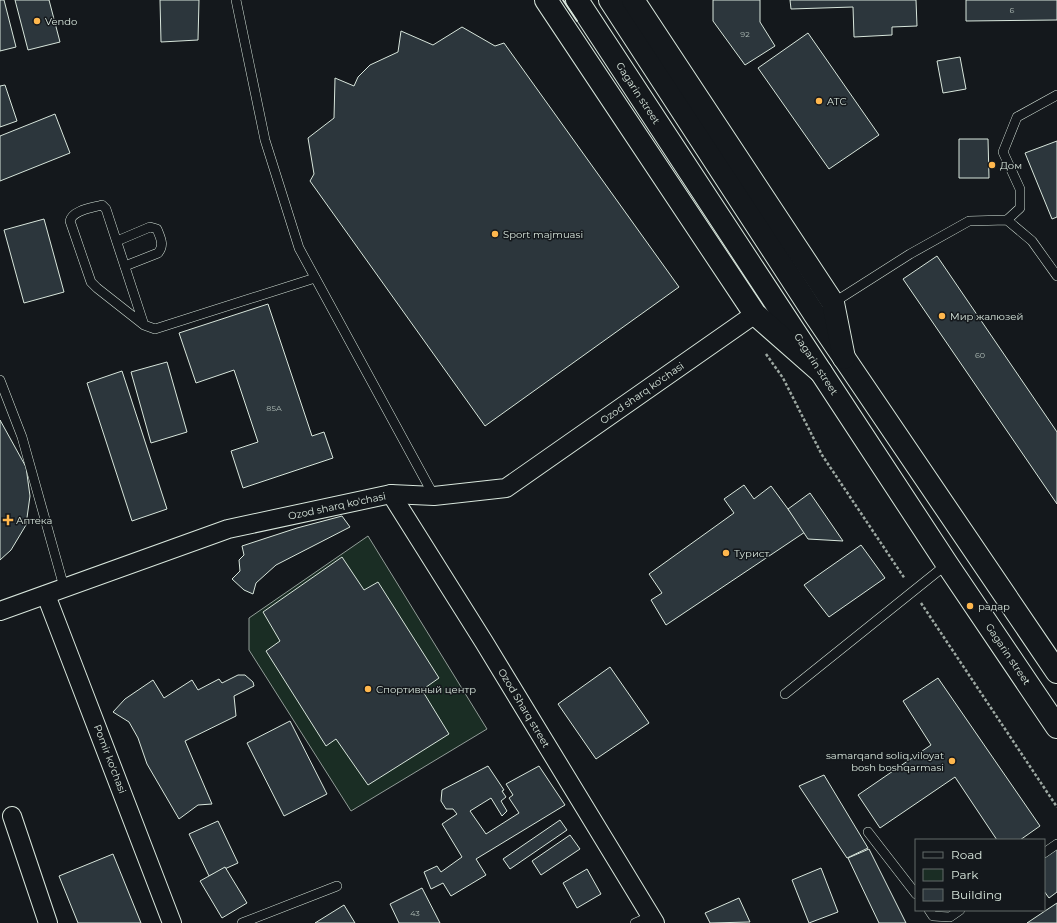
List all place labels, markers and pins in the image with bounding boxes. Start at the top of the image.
place label: Vendo [45,15,77,28]
marker: Vendo [32,16,42,26]
place label: ATC [827,95,847,108]
marker: ATC [814,96,824,106]
place label: Дом [1000,159,1022,172]
marker: Дом [987,160,997,170]
place label: Sport majmuasi [503,228,583,241]
marker: Sport majmuasi [490,229,500,239]
place label: Мир жалюзей [950,310,1023,323]
marker: Мир жалюзей [937,311,947,321]
place label: Аптека [16,514,52,527]
marker: Аптека [3,515,13,525]
place label: Турист [734,547,769,560]
marker: Турист [721,548,731,558]
place label: радар [978,600,1010,613]
marker: радар [965,601,975,611]
place label: Спортивный центр [376,683,476,696]
marker: Спортивный центр [363,684,373,694]
place label: samarqand soliq viloyat bosh boshqarmasi [826,749,944,774]
marker: samarqand soliq viloyat bosh boshqarmasi [947,756,957,766]

